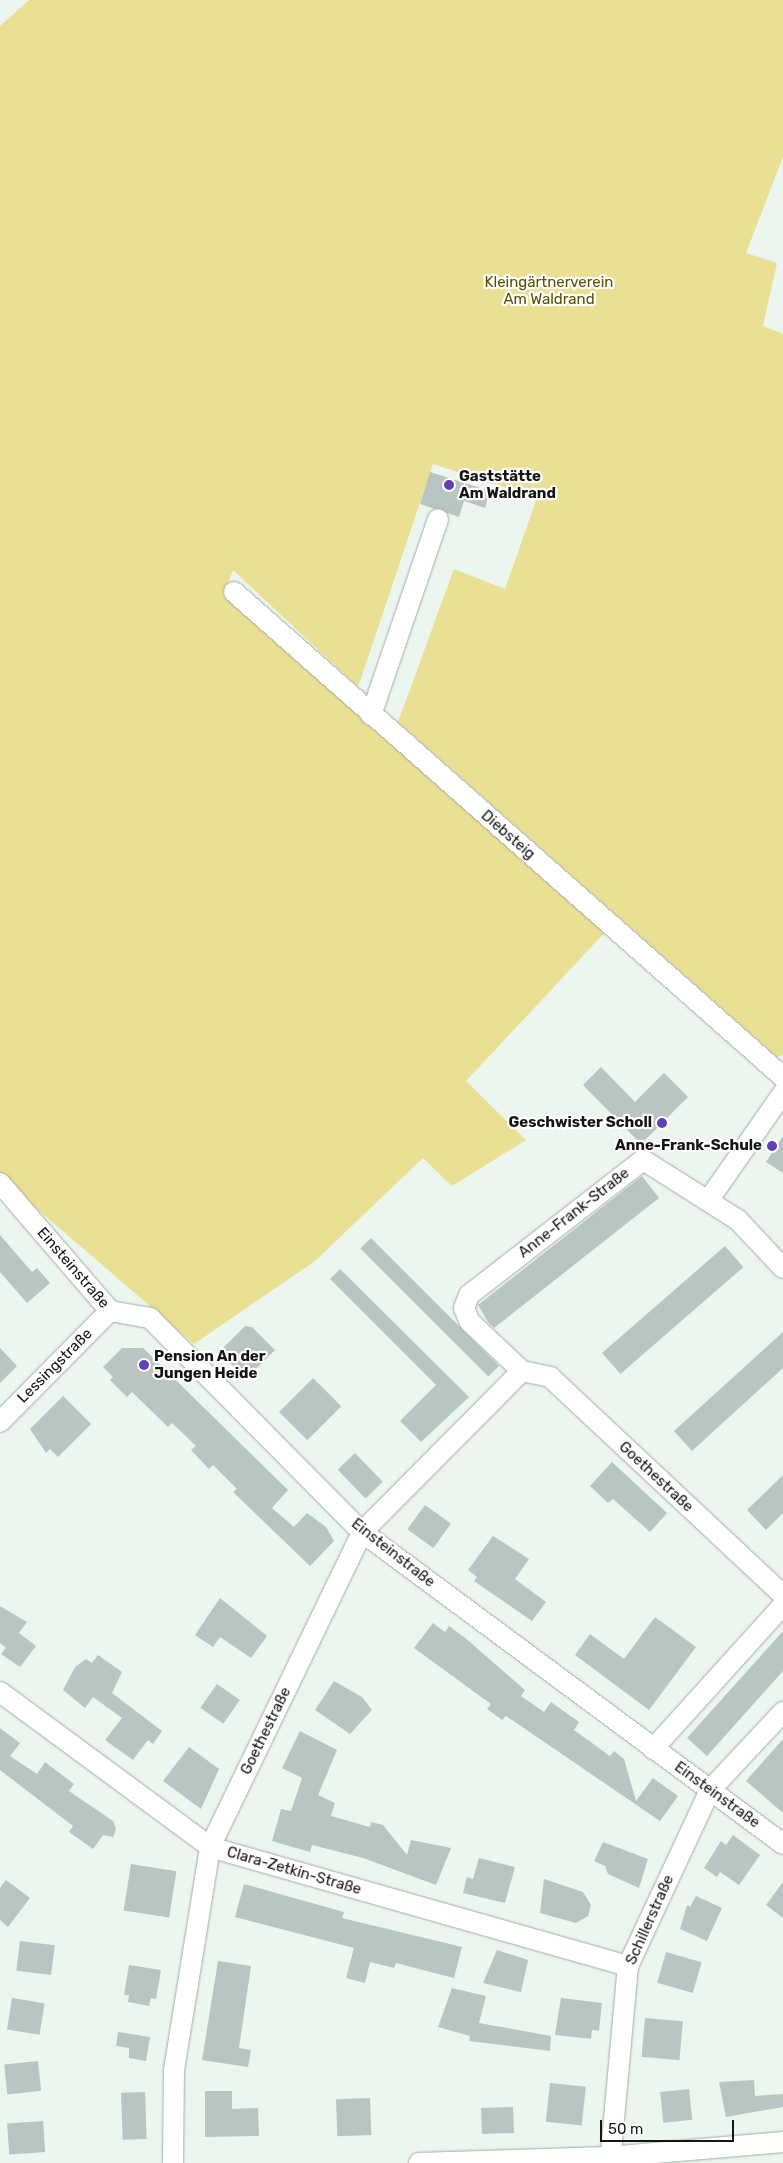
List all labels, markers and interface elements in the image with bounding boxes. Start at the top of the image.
park label: Kleingärtnerverein Am Waldrand [485,273,613,308]
place label: Gaststätte Am Waldrand [459,467,556,502]
marker: Gaststätte Am Waldrand [443,479,455,491]
street label: Diebsteig [477,807,539,863]
place label: Geschwister Scholl [508,1114,652,1132]
marker: Geschwister Scholl [656,1117,668,1129]
place label: Anne-Frank-Schule [615,1137,762,1155]
marker: Anne-Frank-Schule [766,1140,778,1152]
street label: Anne-Frank-Straße [515,1164,633,1262]
street label: Einsteinstraße [33,1224,113,1312]
street label: Lessingstraße [14,1325,96,1407]
place label: Pension An der Jungen Heide [154,1347,266,1382]
marker: Pension An der Jungen Heide [138,1359,150,1371]
street label: Goethestraße [615,1438,697,1516]
street label: Einsteinstraße [348,1515,438,1591]
street label: Goethestraße [237,1684,295,1778]
street label: Einsteinstraße [671,1758,763,1832]
street label: Clara-Zetkin-Straße [225,1843,363,1899]
street label: Schillerstraße [622,1872,678,1968]
scale bar [603,2110,737,2142]
text: 50 m [608,2120,643,2138]

